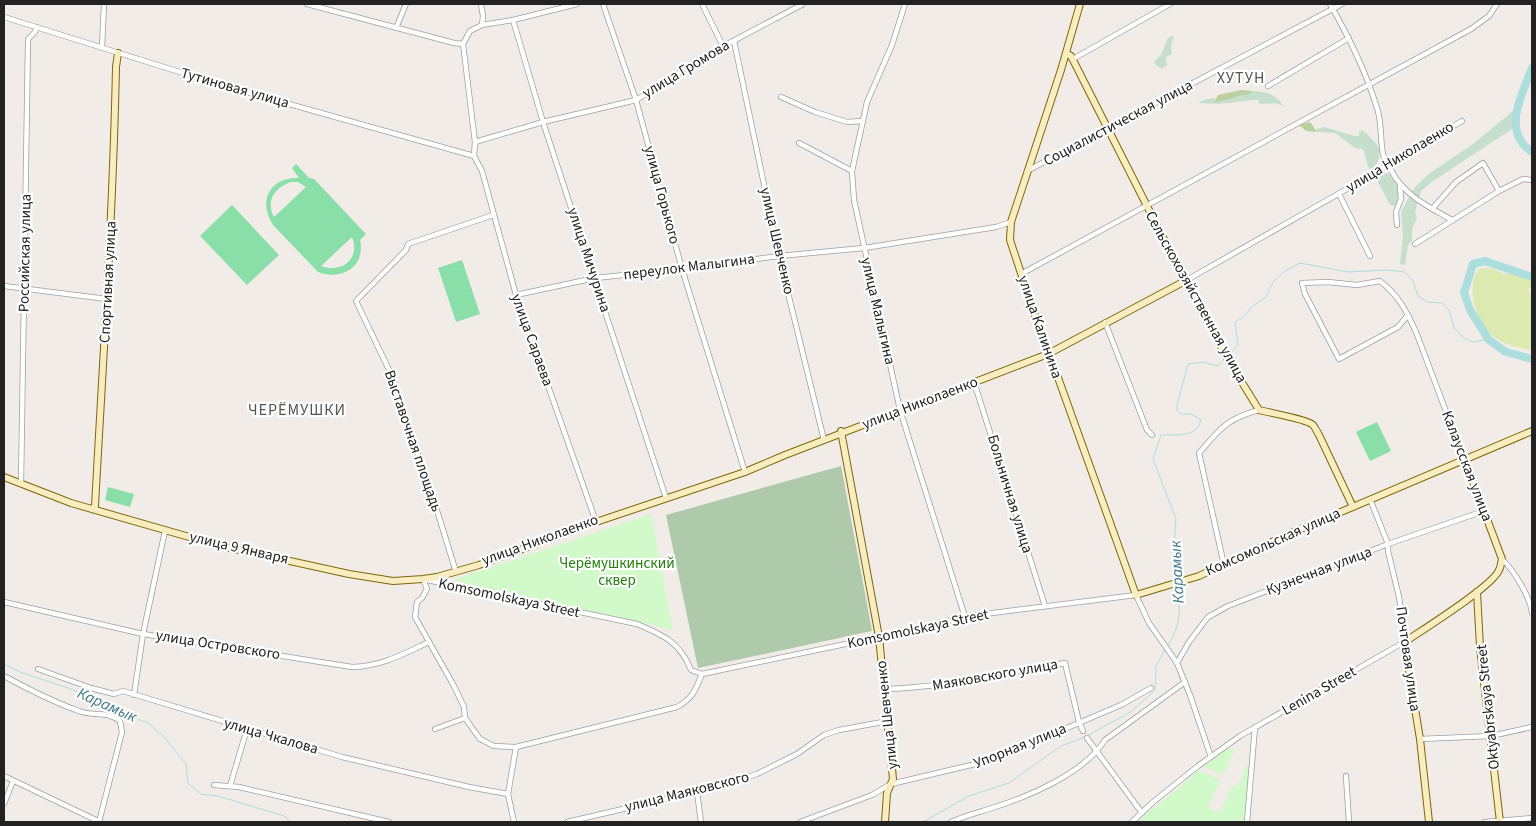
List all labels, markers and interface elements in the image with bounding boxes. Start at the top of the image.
street label: улица Громова [639,35,733,103]
street label: Тутиновая улица [178,63,292,113]
district label: ХУТУН [1217,67,1265,89]
street label: Социалистическая улица [1040,75,1196,171]
street label: улица Николаенко [1342,116,1458,198]
street label: улица Горького [639,144,685,246]
street label: улица Шевченко [754,185,800,297]
street label: Российская улица [13,194,37,312]
street label: улица Мичурина [562,205,616,315]
street label: Сельскохозяйственная улица [1140,207,1252,387]
street label: Спортивная улица [94,220,122,344]
street label: переулок Малыгина [622,249,756,285]
street label: улица Малыгина [855,255,901,367]
street label: улица Калинина [1013,273,1067,381]
street label: улица Сараева [506,291,558,389]
street label: Выставочная площадь [379,367,447,515]
street label: улица Николаенко [859,371,981,435]
district label: ЧЕРЁМУШКИ [248,399,346,421]
street label: Калаусская улица [1436,408,1498,524]
street label: Больничная улица [982,432,1038,556]
street label: Комсомольская улица [1202,503,1344,581]
street label: улица Николаенко [479,509,601,571]
street label: улица 9 Января [187,526,291,570]
water label: Карамык [1164,540,1190,604]
street label: Кузнечная улица [1263,541,1375,601]
park label: Черёмушкинский сквер [559,553,675,591]
street label: Komsomolskaya Street [436,573,582,623]
street label: Komsomolskaya Street [845,604,991,654]
street label: Почтовая улица [1390,605,1426,713]
street label: улица Островского [154,625,282,665]
street label: Oktyabrskaya Street [1471,643,1505,771]
street label: Маяковского улица [931,654,1059,696]
street label: улица Шевченко [871,660,903,770]
street label: Lenina Street [1278,661,1360,721]
water label: Карамык [74,682,141,728]
street label: улица Чкалова [221,712,321,760]
street label: Упорная улица [971,718,1069,774]
street label: улица Маяковского [623,766,751,818]

